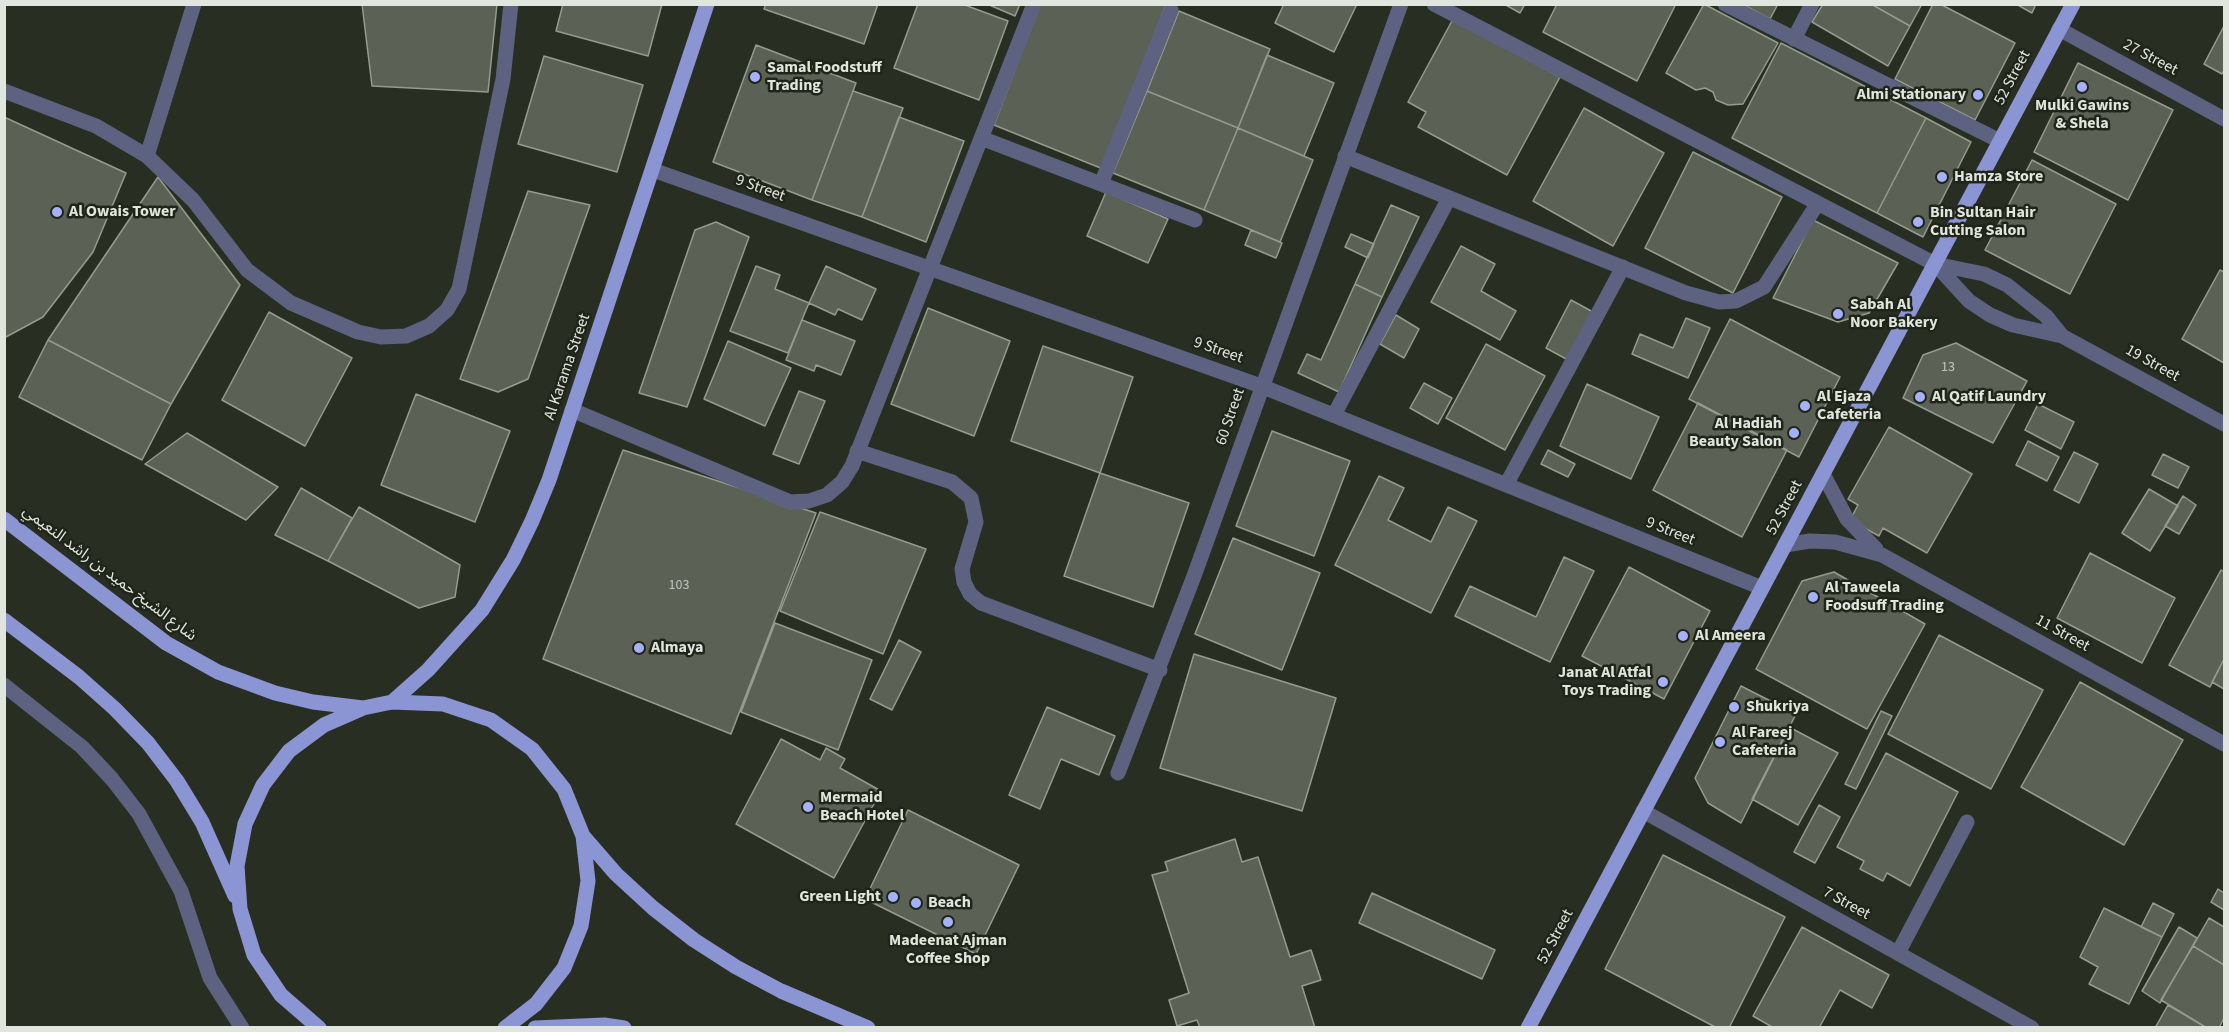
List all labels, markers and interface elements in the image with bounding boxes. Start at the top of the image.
street label: 27 Street [2119,36,2181,80]
street label: 52 Street [1991,47,2035,109]
place label: Samal Foodstuff Trading [767,58,882,96]
marker: Samal Foodstuff Trading [748,70,762,84]
marker: Mulki Gawins & Shela [2075,80,2089,94]
place label: Almi Stationary [1857,85,1966,105]
marker: Almi Stationary [1971,88,1985,102]
place label: Mulki Gawins & Shela [2035,96,2129,134]
place label: Hamza Store [1954,167,2043,187]
marker: Hamza Store [1935,170,1949,184]
street label: 9 Street [733,171,787,207]
place label: Al Owais Tower [69,202,176,222]
place label: Bin Sultan Hair Cutting Salon [1930,203,2036,241]
marker: Al Owais Tower [50,205,64,219]
marker: Bin Sultan Hair Cutting Salon [1911,215,1925,229]
place label: Sabah Al Noor Bakery [1850,295,1938,333]
marker: Sabah Al Noor Bakery [1831,307,1845,321]
street label: Al Karama Street [541,311,595,423]
street label: 9 Street [1191,334,1245,368]
street label: 19 Street [2121,341,2183,387]
house number: 13 [1941,360,1955,376]
street label: 60 Street [1212,386,1250,448]
place label: Al Ejaza Cafeteria [1817,387,1882,425]
place label: Al Qatif Laundry [1932,387,2046,407]
marker: Al Qatif Laundry [1913,390,1927,404]
marker: Al Ejaza Cafeteria [1798,399,1812,413]
place label: Al Hadiah Beauty Salon [1689,414,1782,452]
marker: Al Hadiah Beauty Salon [1787,426,1801,440]
street label: 52 Street [1763,477,1807,539]
street label: شارع الشيخ حميد بن راشد النعيمي [18,502,200,646]
street label: 9 Street [1643,514,1697,550]
house number: 103 [669,578,689,594]
place label: Al Taweela Foodsuff Trading [1825,578,1944,616]
marker: Al Taweela Foodsuff Trading [1806,590,1820,604]
street label: 11 Street [2031,611,2093,657]
place label: Al Ameera [1695,626,1766,646]
marker: Al Ameera [1676,629,1690,643]
place label: Almaya [651,638,703,658]
marker: Almaya [632,641,646,655]
place label: Janat Al Atfal Toys Trading [1558,663,1651,701]
marker: Janat Al Atfal Toys Trading [1656,675,1670,689]
place label: Shukriya [1746,697,1809,717]
marker: Shukriya [1727,700,1741,714]
place label: Al Fareej Cafeteria [1732,723,1797,761]
marker: Al Fareej Cafeteria [1713,735,1727,749]
place label: Mermaid Beach Hotel [820,788,904,826]
marker: Mermaid Beach Hotel [801,800,815,814]
street label: 7 Street [1819,883,1873,925]
place label: Green Light [799,887,881,907]
marker: Green Light [886,890,900,904]
place label: Beach [928,893,971,913]
marker: Beach [909,896,923,910]
street label: 52 Street [1534,906,1578,968]
marker: Madeenat Ajman Coffee Shop [941,915,955,929]
place label: Madeenat Ajman Coffee Shop [889,931,1007,969]

